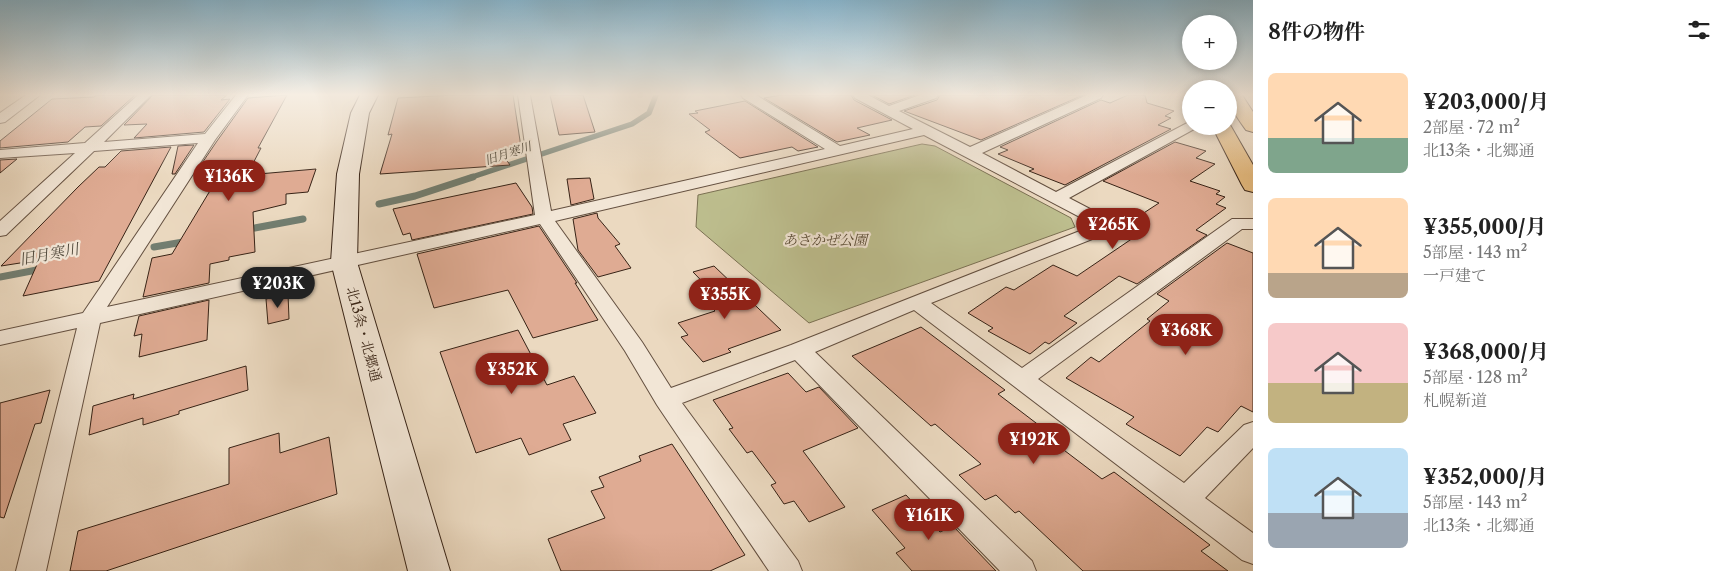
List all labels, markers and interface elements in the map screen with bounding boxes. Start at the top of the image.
map controls [1182,15,1237,135]
button: + [1182,15,1237,70]
icon: filters [1685,16,1713,44]
text: 8件の物件 [1268,19,1365,44]
button: − [1182,80,1237,135]
text: ¥203,000/月 [1423,89,1549,114]
icon: home [1308,93,1368,153]
text: 2部屋 · 72 m² [1423,117,1520,137]
water label: 旧月寒川 [483,138,535,168]
text: 北13条・北郷通 [1423,140,1535,160]
pin: ¥136K [194,160,264,202]
text: ¥136K [204,166,254,186]
pin: ¥265K [1078,208,1148,250]
text: ¥265K [1087,214,1139,234]
text: ¥355,000/月 [1423,214,1547,239]
icon: home [1308,218,1368,278]
park label: あさかぜ公園 [783,231,869,249]
water label: 旧月寒川 [18,239,82,269]
text: 5部屋 · 143 m² [1423,242,1527,262]
text: 一戸建て [1423,265,1487,285]
pin: ¥203K [243,266,313,309]
text: ¥203K [252,273,304,293]
pin: ¥355K [690,278,760,320]
text: ¥355K [700,284,750,304]
street label: 北13条・北郷通 [343,285,385,383]
pin: ¥368K [1151,314,1221,356]
text: ¥368K [1160,320,1212,340]
text: ¥368,000/月 [1423,339,1549,364]
icon: home [1308,343,1368,403]
pin: ¥352K [477,352,547,395]
text: ¥352K [486,359,538,379]
text: 5部屋 · 128 m² [1423,367,1528,387]
text: 札幌新道 [1423,390,1487,410]
pin: ¥192K [999,422,1069,465]
text: ¥192K [1009,429,1059,449]
text: ¥352,000/月 [1423,464,1547,489]
icon: home [1308,468,1368,528]
text: 5部屋 · 143 m² [1423,492,1527,512]
pin: ¥161K [894,498,964,541]
text: ¥161K [905,505,953,525]
text: 北13条・北郷通 [1423,515,1535,535]

